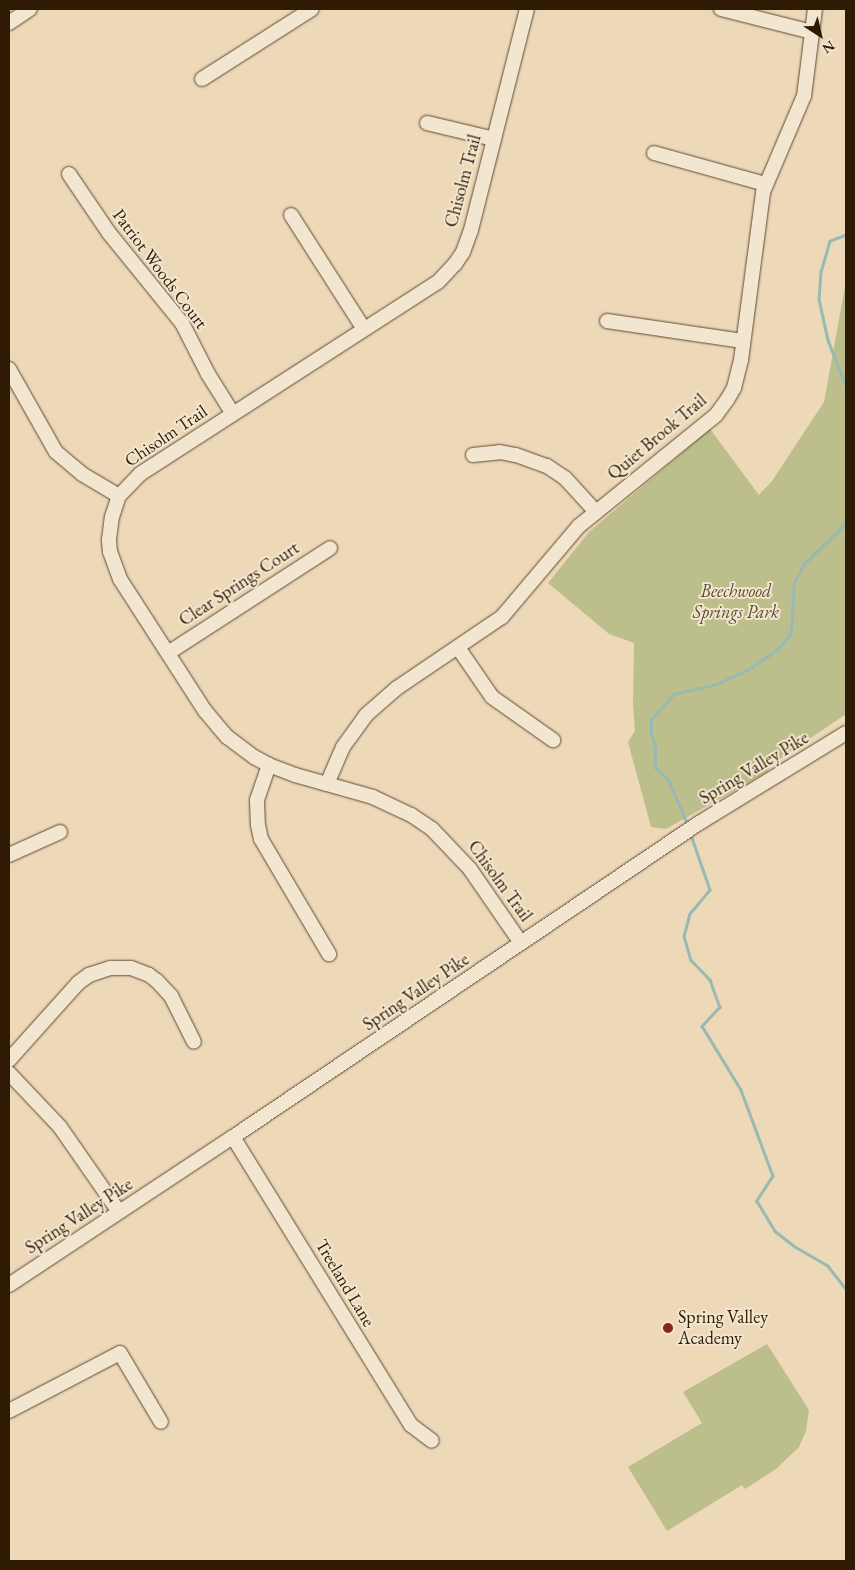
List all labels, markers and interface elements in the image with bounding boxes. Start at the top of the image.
north arrow [795,10,845,60]
text: N [819,37,838,58]
street label: Chisolm Trail [440,132,486,230]
street label: Patriot Woods Court [108,205,212,333]
street label: Quiet Brook Trail [603,389,711,485]
street label: Chisolm Trail [121,400,211,472]
street label: Clear Springs Court [175,537,303,631]
park label: Beechwood Springs Park [693,581,779,624]
street label: Spring Valley Pike [696,727,812,809]
street label: Chisolm Trail [463,836,537,926]
street label: Spring Valley Pike [359,949,473,1035]
street label: Spring Valley Pike [21,1173,137,1259]
street label: Treeland Lane [310,1235,380,1331]
place label: Spring Valley Academy [678,1307,768,1350]
marker: Spring Valley Academy [662,1322,674,1334]

